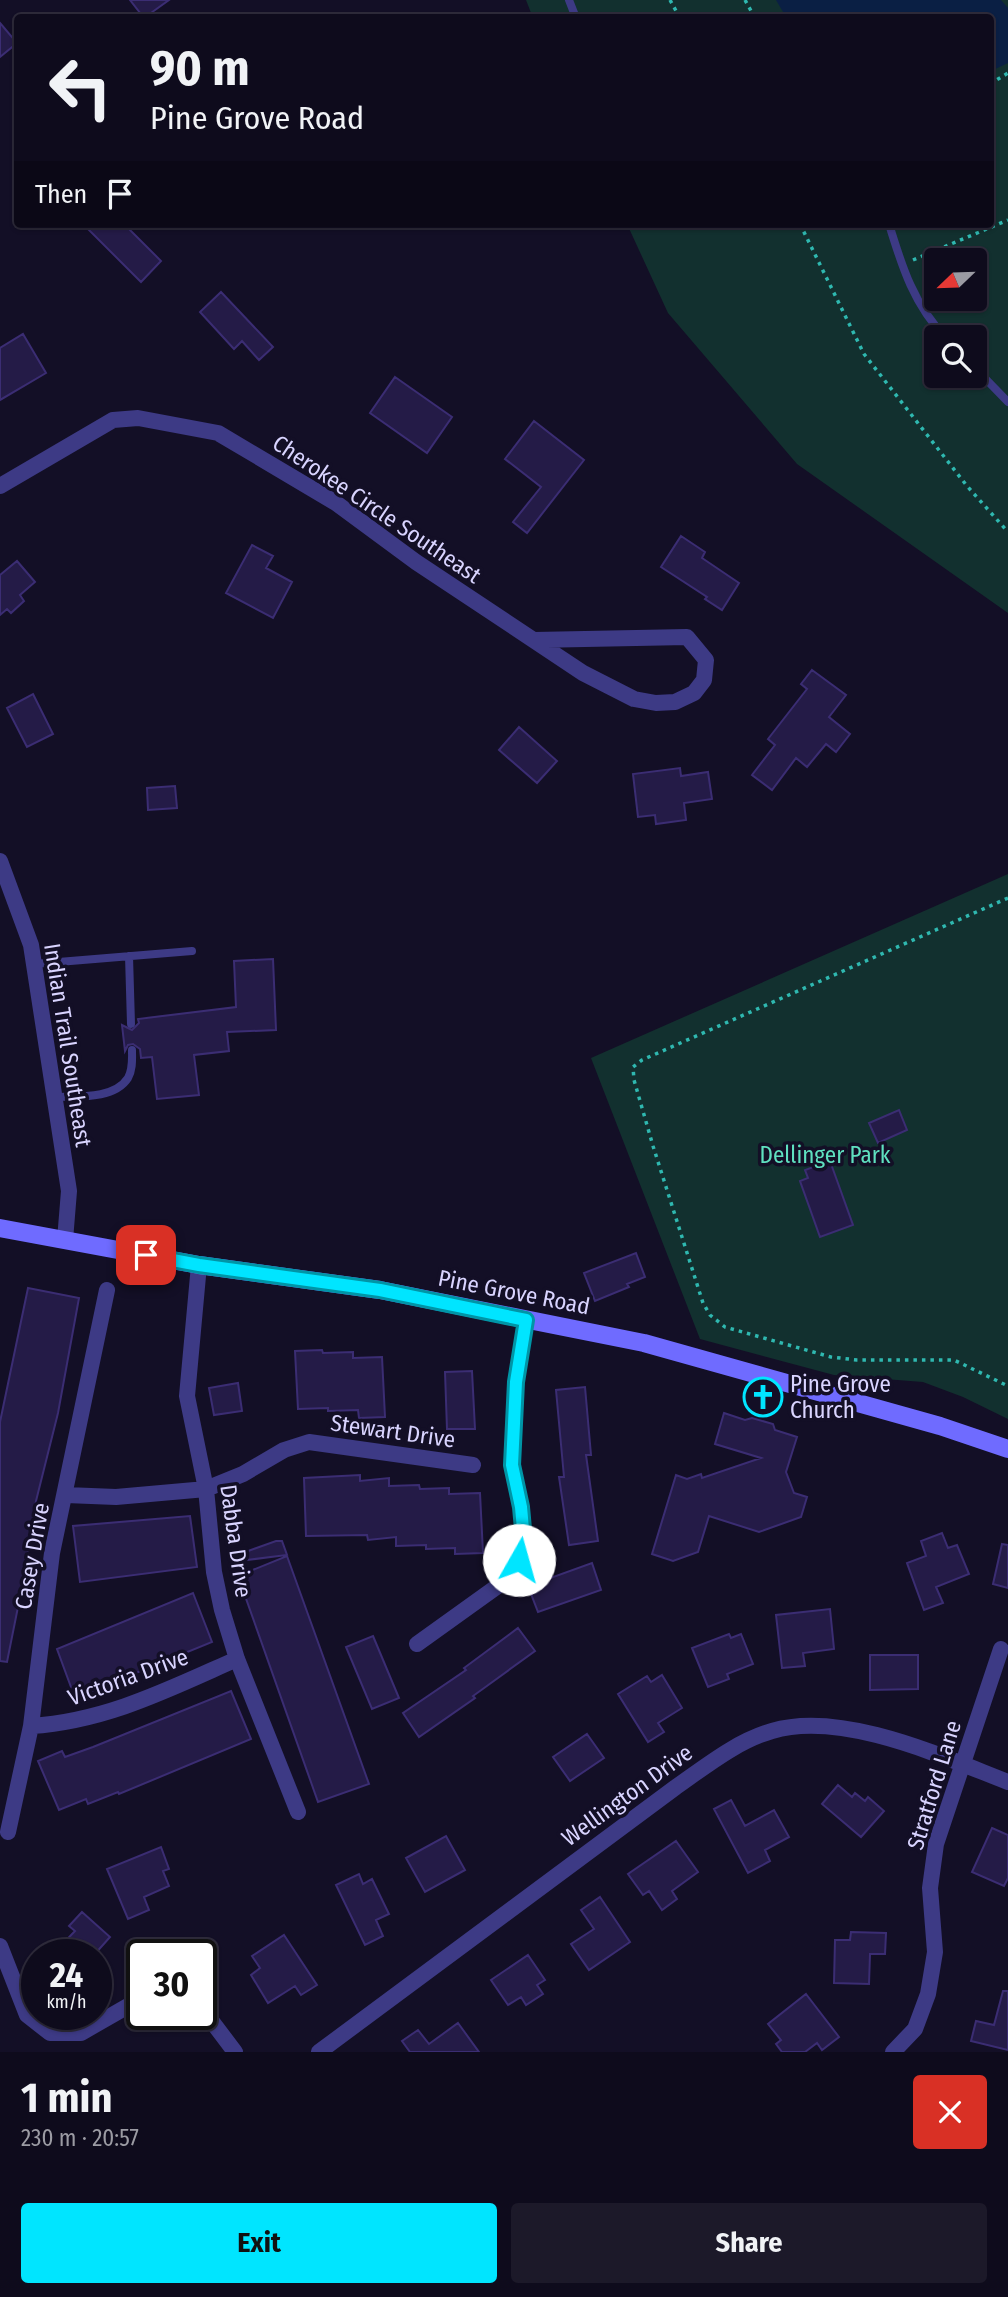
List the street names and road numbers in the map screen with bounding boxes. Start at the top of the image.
street label: Cherokee Circle Southeast [267,429,487,589]
street label: Indian Trail Southeast [38,941,98,1149]
street label: Pine Grove Road [436,1264,592,1320]
street label: Stewart Drive [329,1408,457,1454]
street label: Dabba Drive [214,1483,258,1599]
street label: Casey Drive [9,1500,55,1612]
street label: Victoria Drive [64,1642,192,1712]
street label: Stratford Lane [901,1717,967,1853]
street label: Wellington Drive [556,1738,698,1852]

